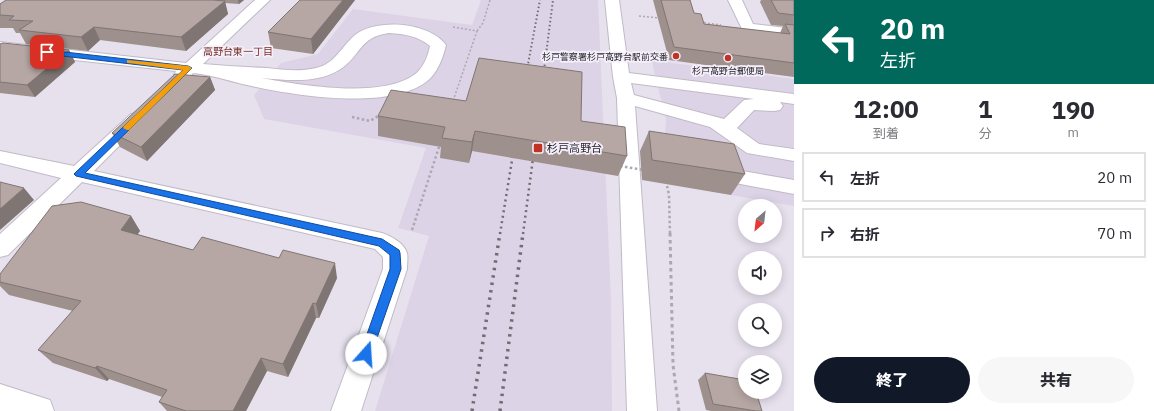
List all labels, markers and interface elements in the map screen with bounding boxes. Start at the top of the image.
text: 20 m [880,10,945,47]
icon: left [814,16,866,68]
pin [30,35,64,69]
icon: arrive [36,41,58,63]
district label: 高野台東一丁目 [203,45,273,58]
text: 左折 [880,49,916,72]
place label: 杉戸警察署杉戸高野台駅前交番 [542,51,668,62]
marker: 杉戸警察署杉戸高野台駅前交番 [671,51,681,61]
marker: 杉戸高野台郵便局 [723,53,733,63]
place label: 杉戸高野台郵便局 [692,65,764,76]
text: 12:00 [853,93,919,125]
text: 1 [978,93,992,125]
text: 190 [1052,94,1095,126]
text: m [1067,124,1079,141]
text: 到着 [873,125,899,142]
text: 分 [979,125,992,142]
place label: 杉戸高野台 [547,141,602,155]
marker: 杉戸高野台 [532,142,544,154]
icon: left [816,166,838,188]
text: 20 m [1097,168,1132,187]
text: 左折 [850,169,880,188]
north arrow [738,199,782,243]
map controls [738,199,782,399]
icon: right [816,222,838,244]
text: 70 m [1097,224,1132,243]
text: 右折 [850,225,880,244]
button: sound [738,251,782,295]
button: search [738,303,782,347]
position arrow [345,333,387,375]
button: layers [738,355,782,399]
button: 終了 [814,357,970,403]
button: 共有 [978,357,1134,403]

